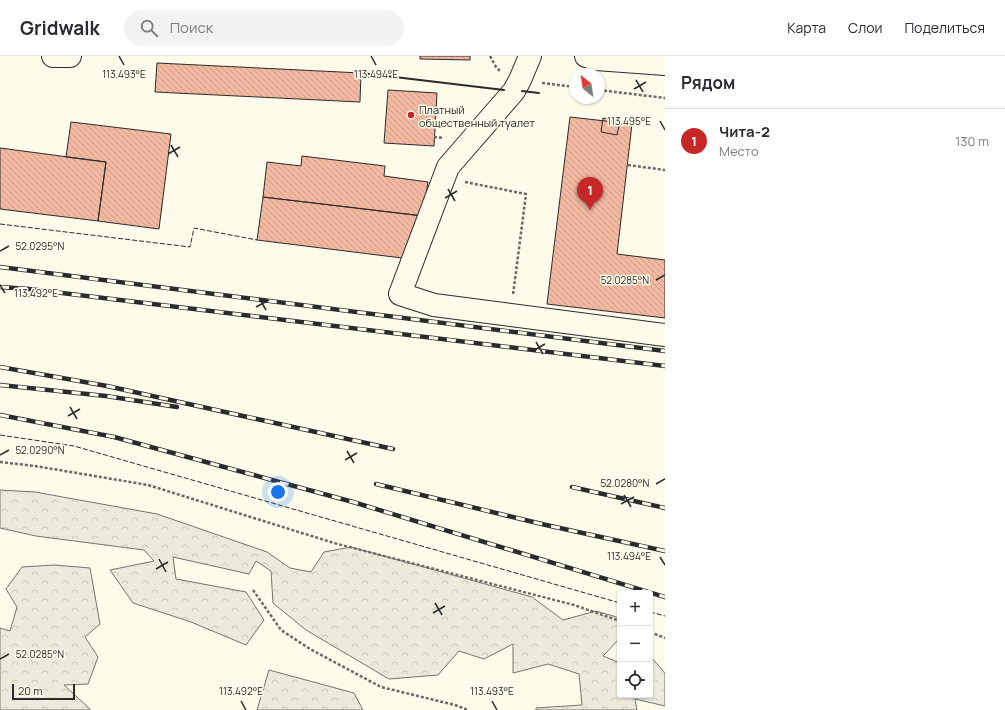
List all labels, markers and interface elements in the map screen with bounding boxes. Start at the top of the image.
search box [124,10,404,46]
text: Gridwalk [20,15,100,41]
icon: search [138,17,160,39]
text: Поиск [170,17,213,38]
text: Карта [787,18,826,37]
text: Слои [848,18,882,37]
text: Поделиться [904,18,985,37]
text: 113.493°E [102,67,146,81]
text: 113.494°E [354,67,398,81]
north arrow [569,68,605,104]
text: Рядом [681,71,735,94]
place label: Платный общественный туалет [419,102,535,130]
marker: Платный общественный туалет [406,110,416,120]
text: 113.495°E [607,114,651,128]
text: Чита-2 [719,121,770,142]
text: 1 [691,132,697,150]
text: 130 m [955,132,989,150]
text: Место [719,142,759,160]
pin: 1 [577,177,603,210]
text: 52.0295°N [16,239,65,253]
text: 52.0285°N [601,273,649,287]
text: 113.492°E [14,286,58,300]
text: 52.0290°N [15,443,65,457]
text: 52.0280°N [601,476,650,490]
your location [268,482,288,502]
text: 113.494°E [607,549,651,563]
map controls [617,590,653,698]
button: + [617,590,653,626]
button: − [617,626,653,662]
text: 52.0285°N [16,647,64,661]
button: locate [617,662,653,698]
scale bar [12,682,75,701]
text: 20 m [18,683,43,698]
text: 113.492°E [219,684,263,698]
text: 113.493°E [470,684,514,698]

